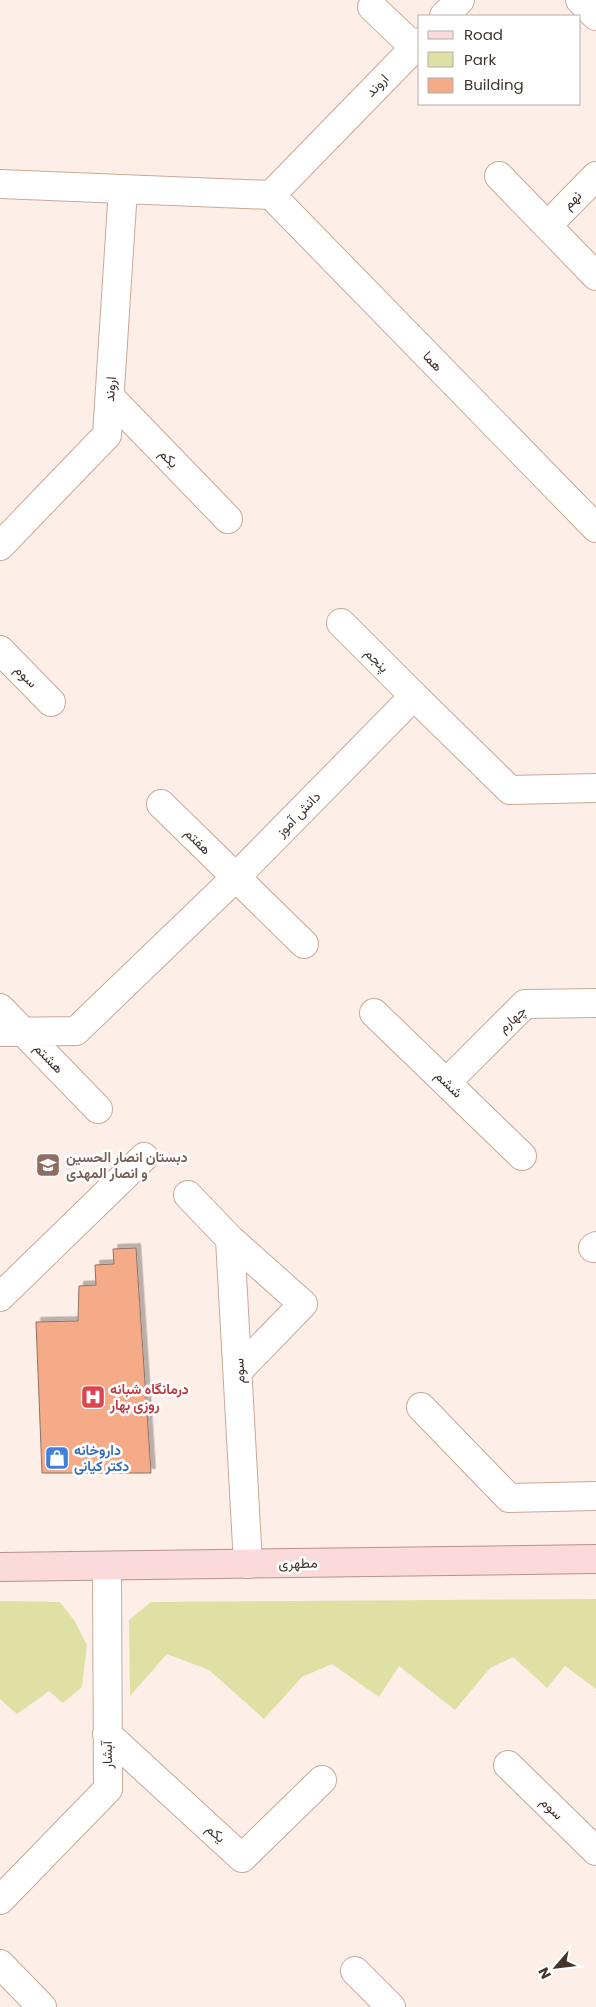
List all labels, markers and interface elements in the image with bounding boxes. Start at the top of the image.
legend [418,15,581,105]
text: Road [464,24,503,45]
text: Park [464,49,496,70]
street label: اروند [361,69,393,101]
text: Building [464,74,524,95]
street label: نهم [558,186,586,214]
street label: هما [418,346,448,376]
street label: اروند [99,376,121,402]
street label: یکم [155,444,183,472]
street label: پنجم [360,643,394,677]
street label: سوم [10,660,42,692]
street label: دانش آموز [270,786,325,842]
street label: هفتم [180,823,216,859]
street label: چهارم [493,1001,531,1037]
street label: هشتم [29,1038,69,1078]
street label: ششم [431,1066,467,1102]
place label: دبستان انصار الحسین و انصار المهدی [66,1147,188,1183]
school or university icon: دبستان انصار الحسین و انصار المهدی [35,1152,61,1178]
street label: سوم [228,1358,250,1384]
place label: درمانگاه شبانه روزی بهار [109,1379,189,1415]
hospital icon: درمانگاه شبانه روزی بهار [80,1384,106,1410]
place label: داروخانه دکتر کیانی [74,1440,129,1476]
shop icon: داروخانه دکتر کیانی [44,1445,70,1471]
street label: مطهری [278,1553,318,1573]
street label: آبشار [97,1739,117,1770]
street label: سوم [536,1792,568,1824]
street label: یکم [202,1819,230,1847]
north arrow [531,1942,581,1992]
text: N [533,1964,556,1982]

